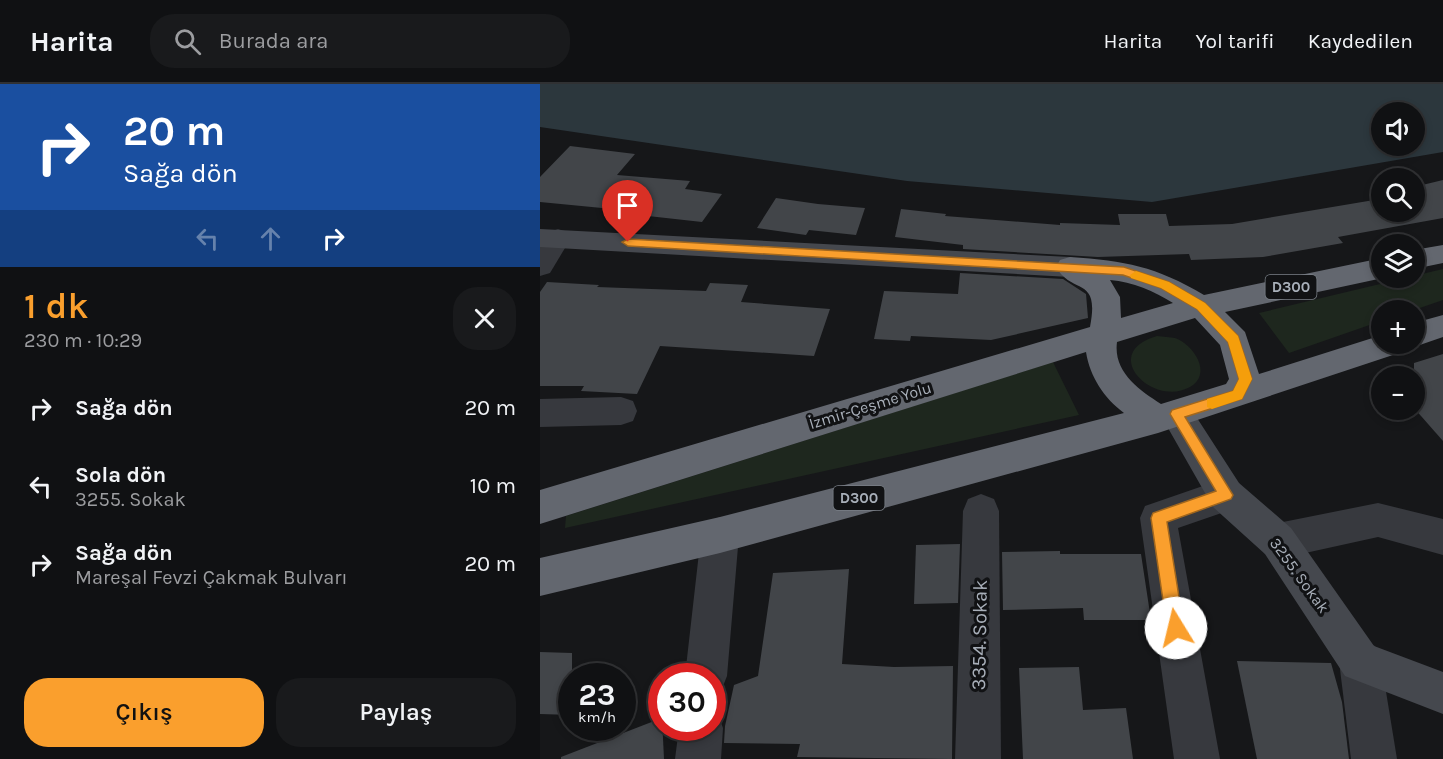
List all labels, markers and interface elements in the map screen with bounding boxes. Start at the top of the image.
search box [150,14,570,68]
text: Harita [30,25,114,58]
icon: search [171,25,204,58]
text: Burada ara [219,28,328,54]
text: Harita [1103,29,1162,53]
text: Yol tarifi [1195,29,1275,53]
text: Kaydedilen [1308,29,1413,53]
map controls [1371,102,1425,420]
button: sound [1371,102,1425,156]
text: 20 m [123,106,225,156]
icon: right [24,108,102,186]
text: Sağa dön [123,157,238,189]
button: search [1371,168,1425,222]
pin [602,180,653,242]
icon: arrive [611,189,644,222]
icon: left [191,222,224,255]
icon: ahead [254,222,287,255]
icon: right [317,222,350,255]
button: layers [1371,234,1425,288]
road number: D300 [1266,275,1317,299]
text: 1 dk [24,285,88,327]
button: close [453,287,516,350]
button: + [1371,300,1425,354]
text: 230 m · 10:29 [24,329,142,352]
button: − [1371,366,1425,420]
street label: İzmir-Çeşme Yolu [807,378,934,433]
icon: right [24,392,57,425]
text: Sağa dön [75,395,173,421]
text: 20 m [464,395,516,421]
text: Sola dön [75,462,166,488]
icon: left [24,470,57,503]
text: 10 m [470,473,516,499]
road number: D300 [834,486,884,510]
text: 3255. Sokak [75,488,186,511]
street label: 3255. Sokak [1266,534,1333,617]
text: Sağa dön [75,540,173,566]
icon: right [24,548,57,581]
text: 20 m [464,551,516,577]
text: Mareşal Fevzi Çakmak Bulvarı [75,566,347,589]
street label: 3354. Sokak [967,579,992,691]
position arrow [1144,596,1208,660]
speed limit sign: 30 [648,663,726,741]
text: 23 [579,677,615,713]
button: Çıkış [24,678,264,747]
button: Paylaş [276,678,516,747]
text: km/h [578,708,616,726]

